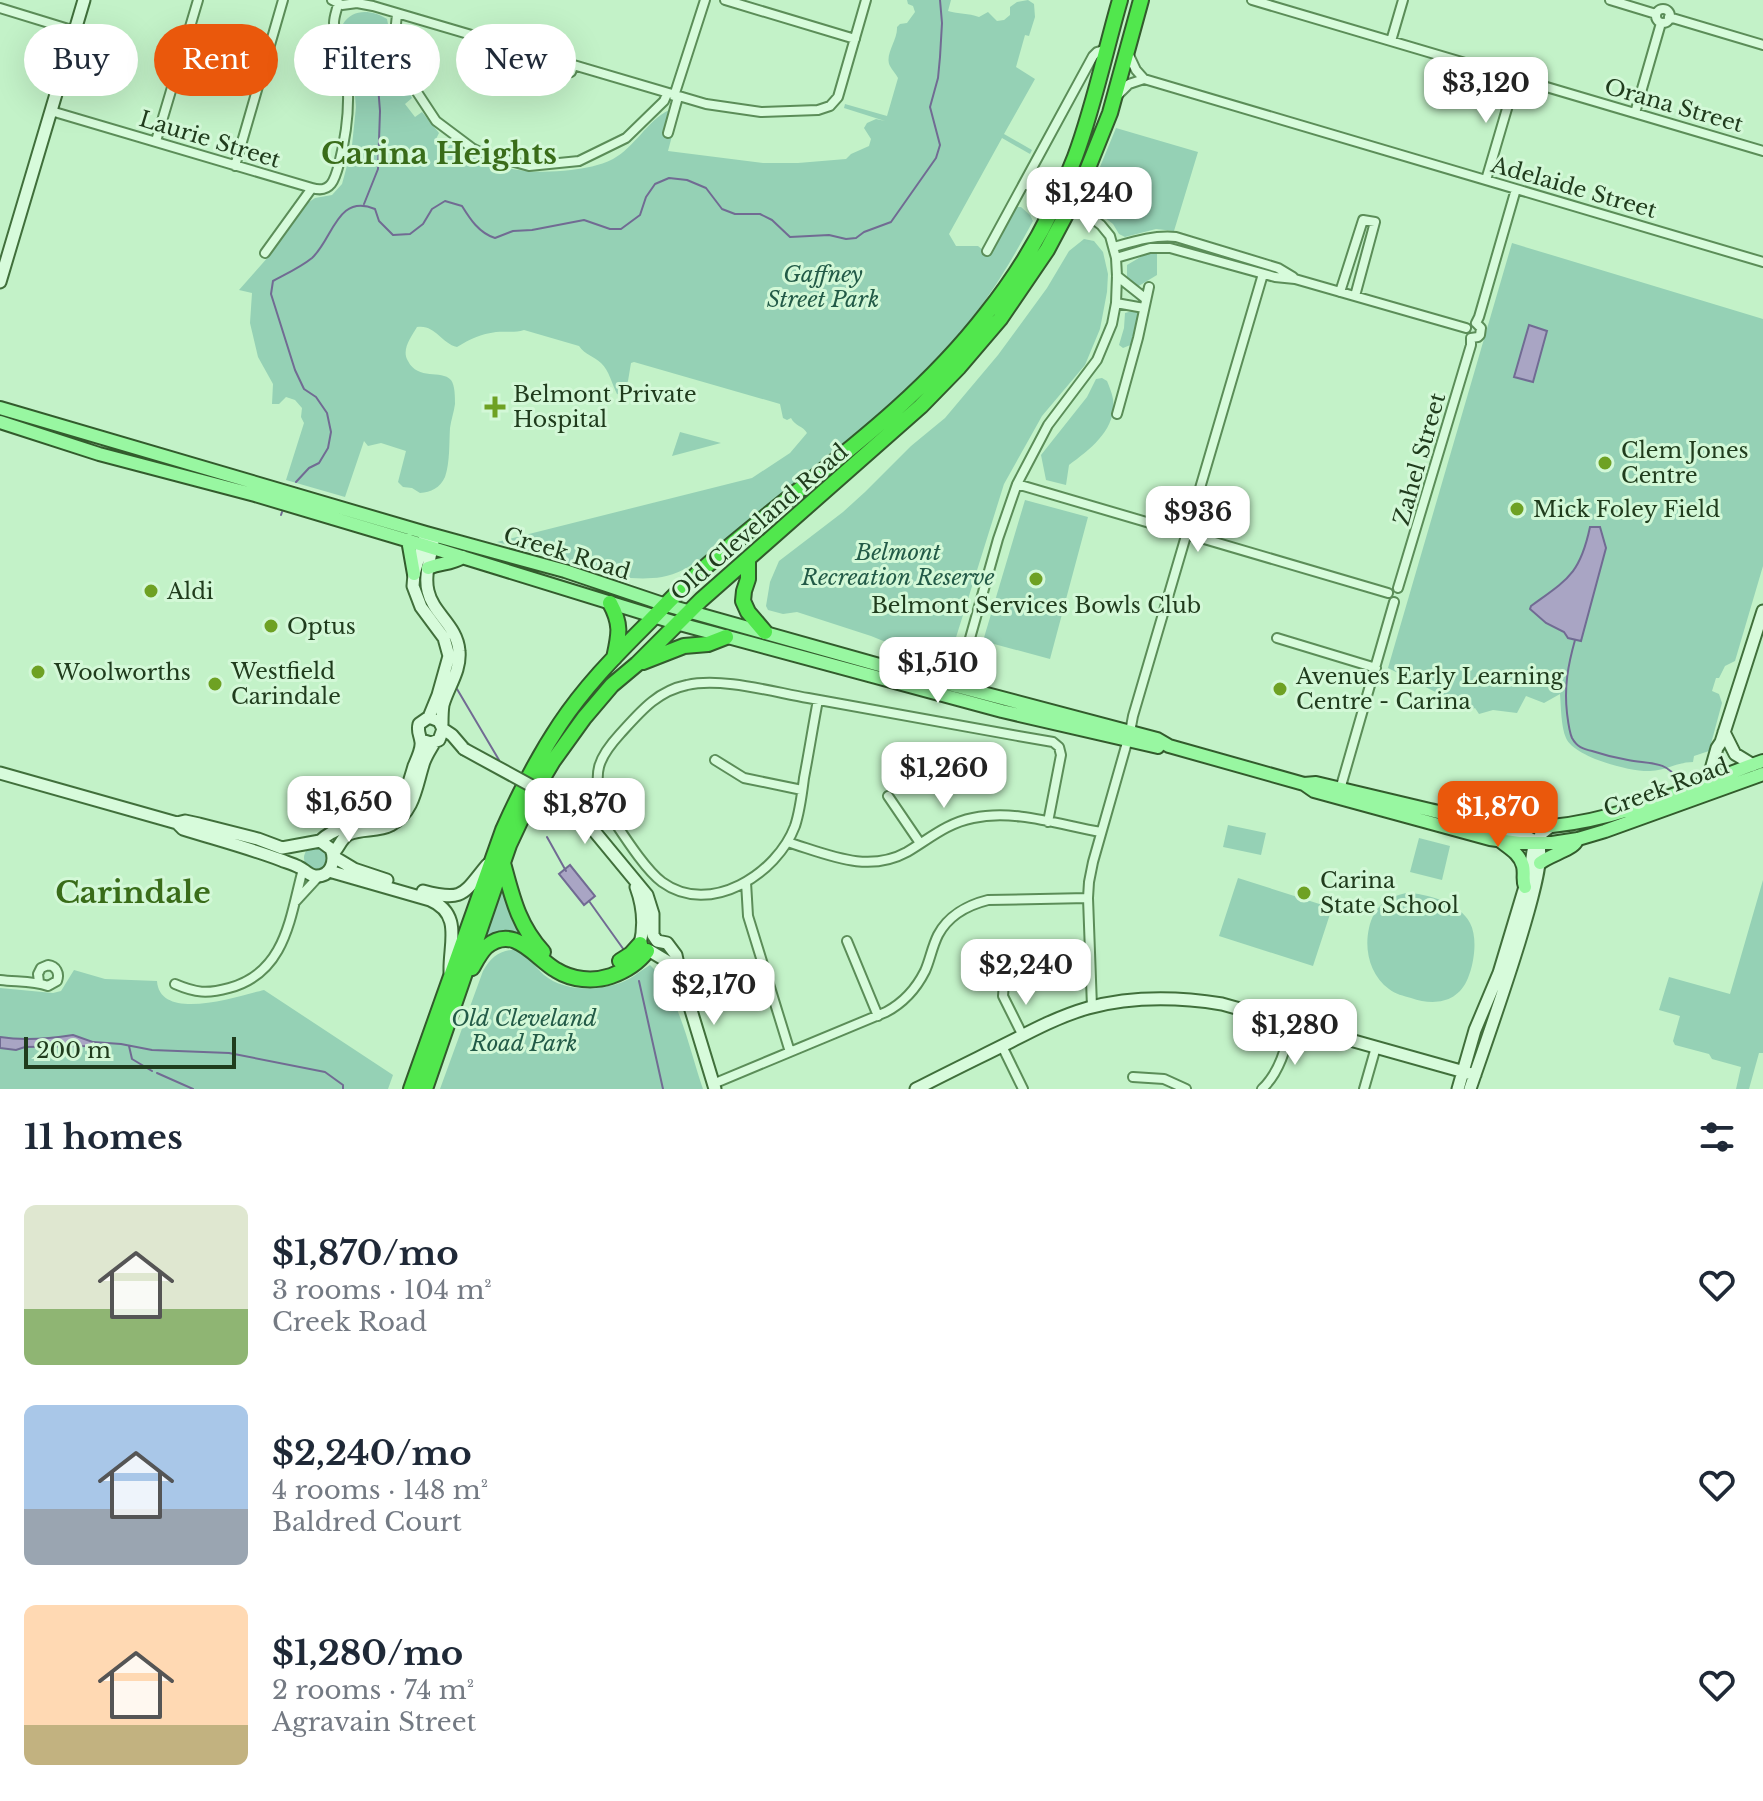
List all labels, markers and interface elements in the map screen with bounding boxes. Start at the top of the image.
chip: Buy [24,24,138,96]
chip: Rent [154,24,278,96]
chip: Filters [294,24,440,96]
chip: New [456,24,576,96]
pin: $3,120 [1421,57,1551,125]
text: $3,120 [1442,67,1530,99]
street label: Orana Street [1601,73,1747,138]
street label: Laurie Street [136,105,284,174]
district label: Carina Heights [321,135,557,172]
street label: Adelaide Street [1487,151,1660,224]
pin: $1,240 [1024,167,1154,235]
text: $1,240 [1045,177,1133,209]
park label: Gaffney Street Park [767,261,879,313]
place label: Belmont Private Hospital [513,381,697,433]
street label: Zahel Street [1388,389,1451,528]
marker: Belmont Private Hospital [484,396,506,418]
place label: Clem Jones Centre [1621,437,1749,489]
street label: Old Cleveland Road [665,438,853,607]
marker: Clem Jones Centre [1596,454,1614,472]
pin: $936 [1151,486,1245,554]
text: $936 [1164,496,1232,528]
place label: Mick Foley Field [1533,496,1720,523]
marker: Mick Foley Field [1508,500,1526,518]
street label: Creek Road [500,521,634,586]
park label: Belmont Recreation Reserve [800,539,995,591]
marker: Belmont Services Bowls Club [1027,570,1045,588]
place label: Aldi [166,578,214,605]
marker: Aldi [142,582,160,600]
place label: Belmont Services Bowls Club [871,592,1201,619]
place label: Optus [287,613,356,640]
marker: Optus [262,617,280,635]
pin: $1,510 [873,637,1003,705]
text: $1,510 [897,647,979,679]
place label: Westfield Carindale [230,658,341,710]
place label: Woolworths [53,659,191,686]
marker: Woolworths [29,663,47,681]
place label: Avenues Early Learning Centre - Carina [1295,663,1565,715]
marker: Westfield Carindale [206,675,224,693]
marker: Avenues Early Learning Centre - Carina [1271,680,1289,698]
pin: $1,260 [879,742,1009,810]
text: $1,260 [900,752,988,784]
street label: Creek Road [1600,752,1733,823]
pin: $1,650 [284,776,414,844]
pin: $1,870 [520,778,650,846]
pin: $1,870 [1433,781,1563,849]
text: $1,650 [305,786,393,818]
text: $1,870 [543,788,627,820]
text: $1,870 [1456,791,1540,823]
place label: Carina State School [1320,867,1459,919]
district label: Carindale [55,874,211,911]
marker: Carina State School [1295,884,1313,902]
pin: $2,240 [961,939,1091,1007]
text: $2,240 [979,949,1073,981]
pin: $2,170 [649,959,779,1027]
text: $2,170 [672,969,756,1001]
pin: $1,280 [1230,999,1360,1067]
park label: Old Cleveland Road Park [451,1005,597,1057]
text: $1,280 [1251,1009,1339,1041]
scale bar [24,1033,236,1069]
text: 200 m [36,1037,111,1064]
icon: filters [1695,1115,1739,1159]
text: 11 homes [24,1116,183,1158]
text: $1,870/mo [272,1232,459,1274]
icon: home [88,1237,184,1333]
icon: heart [1695,1263,1739,1307]
text: 3 rooms · 104 m² [272,1274,492,1306]
text: Creek Road [272,1306,427,1338]
text: $2,240/mo [272,1432,472,1474]
icon: home [88,1437,184,1533]
icon: heart [1695,1463,1739,1507]
text: 4 rooms · 148 m² [272,1474,488,1506]
text: Baldred Court [272,1506,462,1538]
text: $1,280/mo [272,1632,463,1674]
icon: home [88,1637,184,1733]
icon: heart [1695,1663,1739,1707]
text: 2 rooms · 74 m² [272,1674,474,1706]
text: Agravain Street [272,1706,476,1738]

